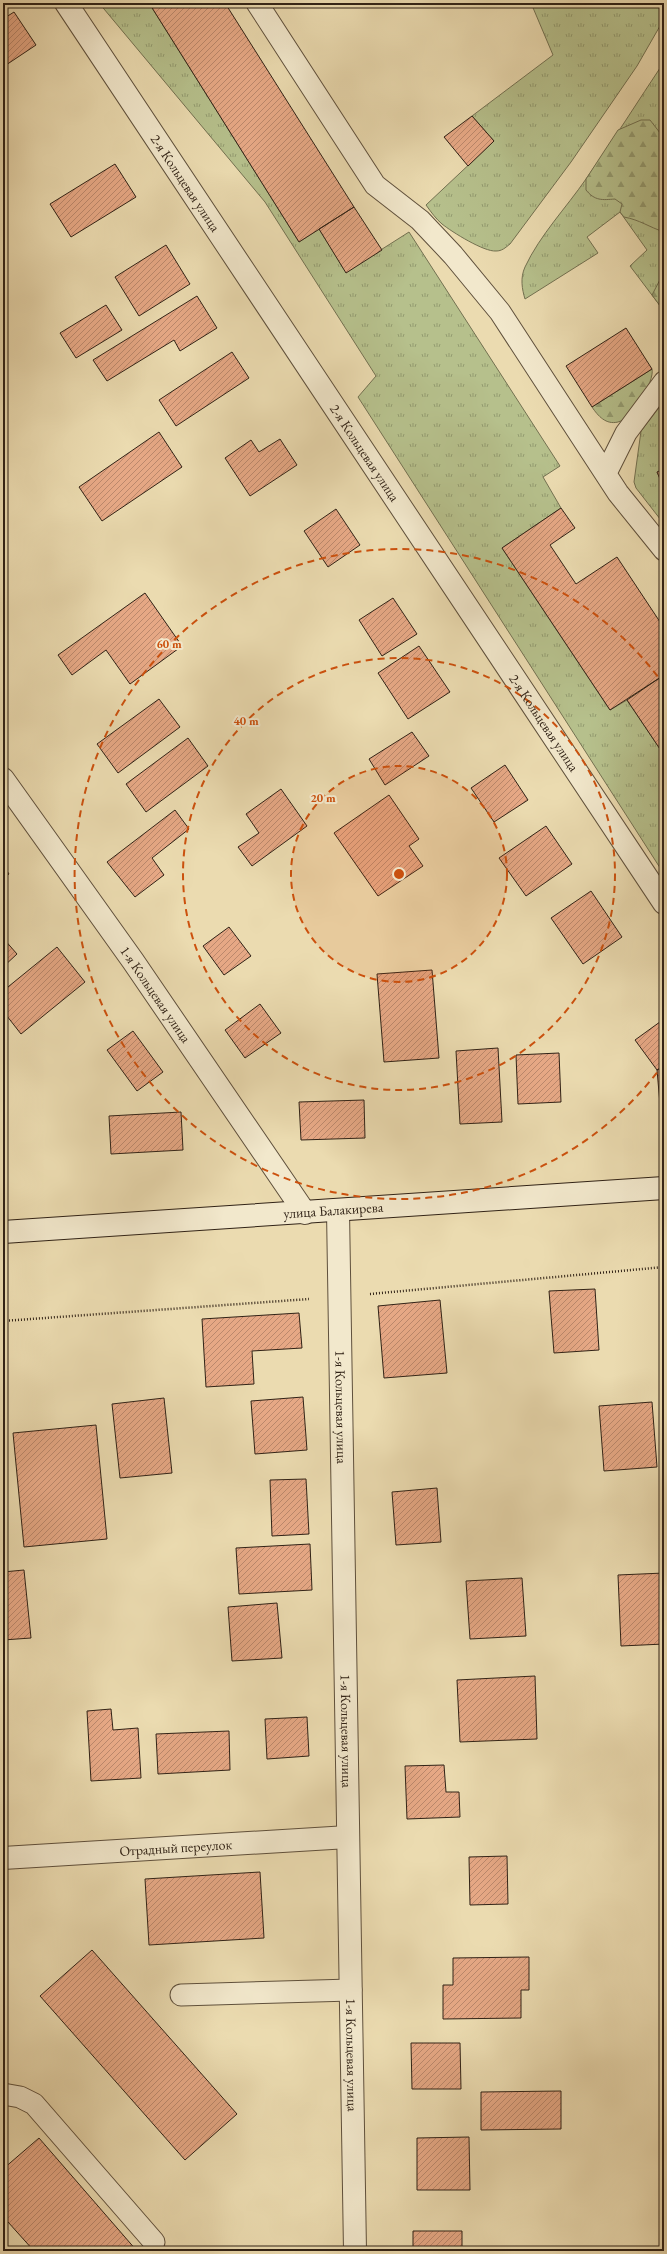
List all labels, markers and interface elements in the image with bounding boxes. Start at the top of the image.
street label: 2-я Кольцевая улица [147,131,225,235]
street label: 2-я Кольцевая улица [326,401,404,505]
text: 60 m [156,636,182,652]
street label: 2-я Кольцевая улица [505,670,583,775]
text: 40 m [233,713,259,729]
text: 20 m [310,790,336,806]
centre of rings [392,867,406,881]
street label: 1-я Кольцевая улица [116,942,195,1047]
street label: улица Балакирева [283,1198,384,1222]
street label: 1-я Кольцевая улица [331,1350,351,1464]
street label: 1-я Кольцевая улица [337,1674,356,1788]
street label: Отрадный переулок [119,1835,233,1860]
street label: 1-я Кольцевая улица [342,1998,362,2112]

